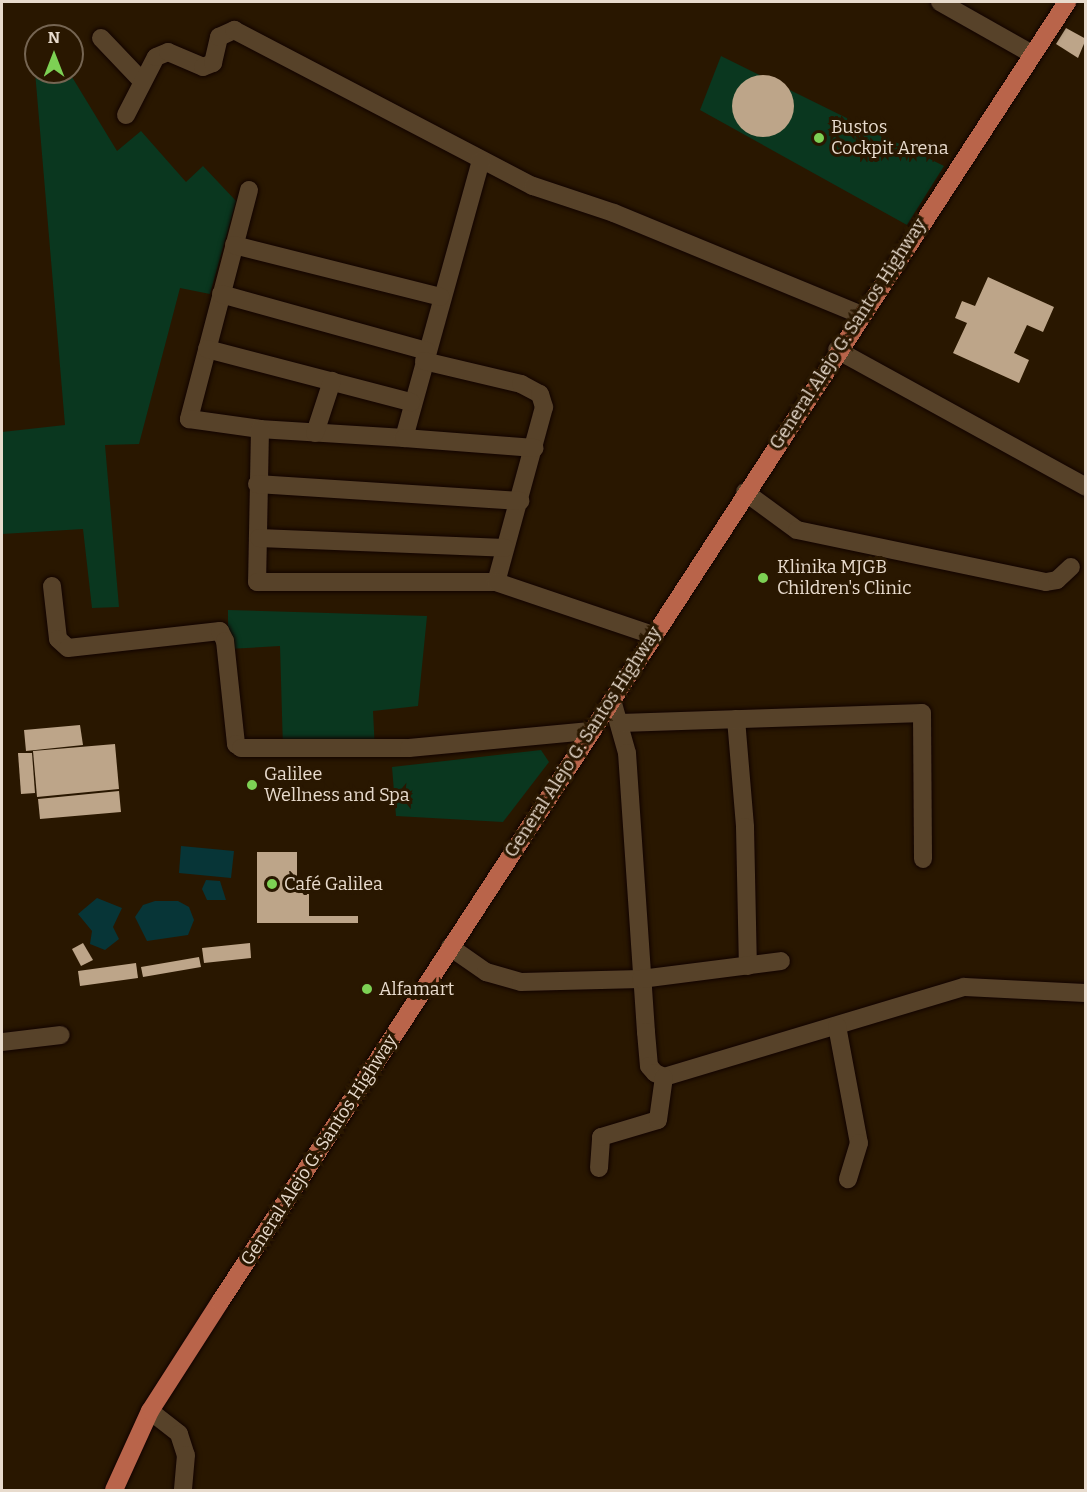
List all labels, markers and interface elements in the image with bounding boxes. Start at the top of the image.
north arrow [24,24,84,84]
text: N [48,28,60,47]
place label: Bustos Cockpit Arena [831,117,949,160]
marker: Bustos Cockpit Arena [812,131,826,145]
street label: General Alejo G. Santos Highway [765,215,931,453]
place label: Klinika MJGB Children's Clinic [777,557,911,600]
marker: Klinika MJGB Children's Clinic [754,569,772,587]
street label: General Alejo G. Santos Highway [500,623,666,861]
place label: Galilee Wellness and Spa [264,764,410,806]
marker: Galilee Wellness and Spa [245,778,259,792]
place label: Café Galilea [284,873,383,895]
marker: Café Galilea [265,877,279,891]
place label: Alfamart [379,978,454,1000]
marker: Alfamart [360,982,374,996]
street label: General Alejo G. Santos Highway [236,1031,402,1269]

